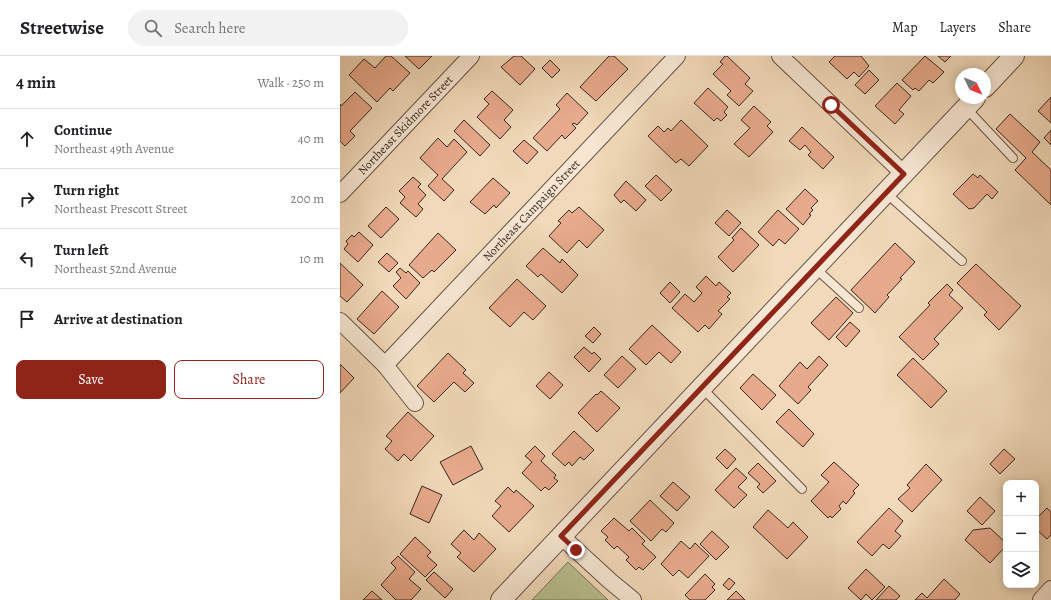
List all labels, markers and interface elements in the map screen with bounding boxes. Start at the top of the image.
search box [128,10,408,46]
text: Streetwise [20,15,104,41]
icon: search [142,17,164,39]
text: Search here [174,18,245,38]
text: Map [892,18,918,37]
text: Layers [940,18,976,37]
text: Share [998,18,1031,37]
north arrow [955,68,991,104]
text: 4 min [16,71,56,94]
street label: Northeast Skidmore Street [354,72,456,178]
text: Walk · 250 m [257,74,324,91]
route start [822,96,840,114]
text: Continue [54,120,112,140]
icon: ahead [16,128,38,150]
text: 40 m [298,130,324,147]
text: Northeast 49th Avenue [54,140,174,157]
street label: Northeast Campaign Street [479,156,583,265]
text: Turn right [54,180,119,200]
icon: right [16,188,38,210]
text: 200 m [291,190,324,207]
text: Northeast Prescott Street [54,200,188,217]
text: Turn left [54,240,109,260]
icon: left [16,248,38,270]
text: 10 m [299,250,324,267]
text: Northeast 52nd Avenue [54,260,177,277]
icon: arrive [16,308,38,330]
text: Arrive at destination [54,309,183,329]
button: Save [16,360,166,399]
button: Share [174,360,324,399]
map controls [1003,480,1039,588]
button: + [1003,480,1039,516]
button: − [1003,516,1039,552]
route end [567,541,585,559]
button: layers [1003,552,1039,588]

